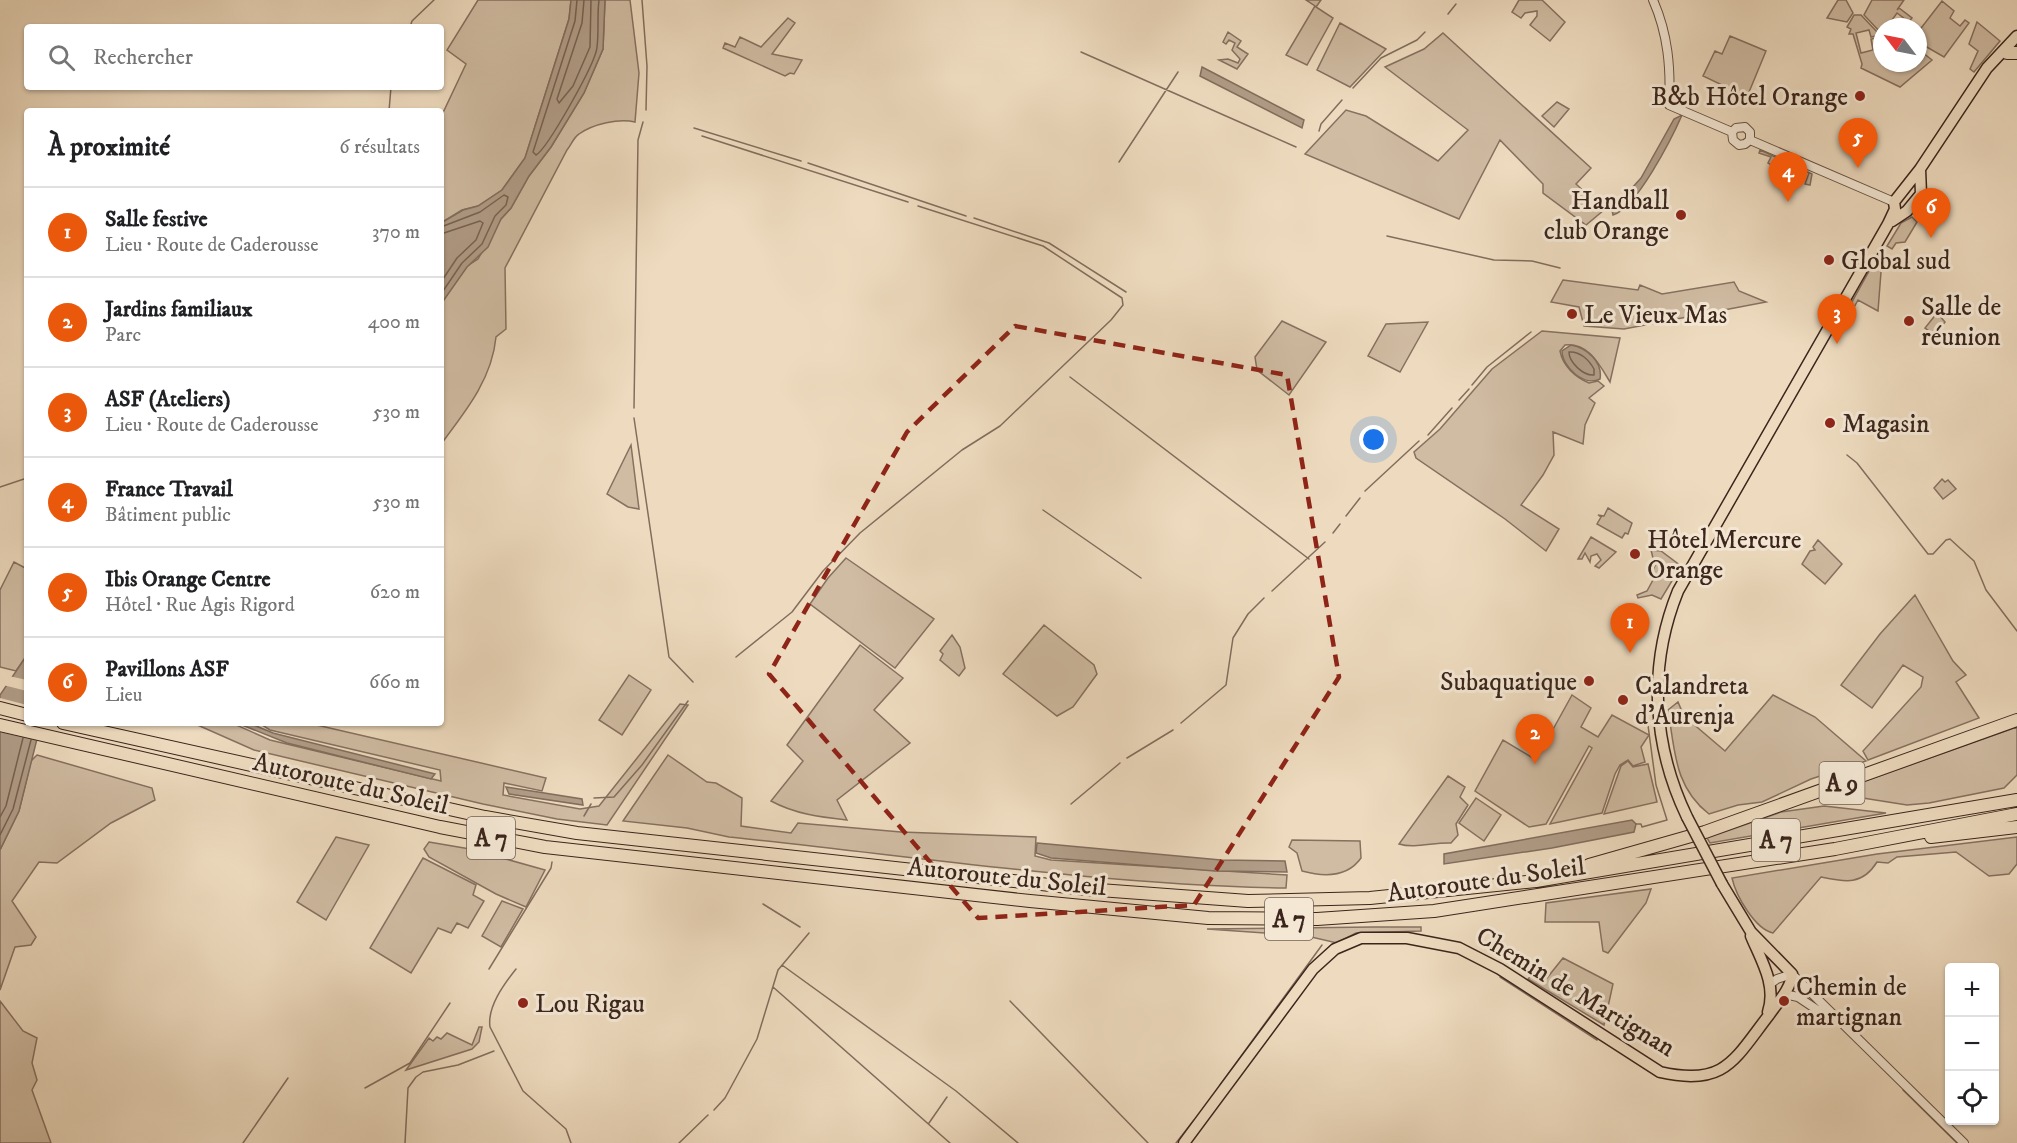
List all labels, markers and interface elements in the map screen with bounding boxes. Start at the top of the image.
north arrow [1873,18,1927,72]
search box [24,24,444,90]
icon: search [45,41,78,74]
text: Rechercher [93,44,193,71]
place label: B&b Hôtel Orange [1651,81,1848,114]
marker: B&b Hôtel Orange [1853,89,1867,103]
pin: 5 [1838,118,1878,168]
text: À proximité [48,131,170,164]
text: 6 résultats [339,135,420,160]
pin: 4 [1768,152,1808,202]
place label: Handball club Orange [1544,185,1669,248]
pin: 6 [1912,188,1950,238]
text: Salle festive [105,206,208,233]
marker: Handball club Orange [1674,208,1688,222]
text: 1 [64,220,71,245]
text: 370 m [372,220,420,245]
text: Lieu · Route de Caderousse [105,233,319,258]
place label: Global sud [1841,245,1950,278]
marker: Global sud [1822,253,1836,267]
place label: Salle de réunion [1921,291,2001,354]
pin: 3 [1818,294,1856,344]
text: Jardins familiaux [105,296,253,323]
place label: Le Vieux Mas [1584,299,1727,332]
marker: Le Vieux Mas [1565,307,1579,321]
text: 2 [63,310,72,335]
text: 400 m [368,310,420,335]
marker: Salle de réunion [1902,314,1916,328]
text: Parc [105,323,141,348]
text: ASF (Ateliers) [105,386,230,413]
text: 3 [64,400,71,425]
text: 530 m [373,400,420,425]
place label: Magasin [1842,408,1930,441]
text: Lieu · Route de Caderousse [105,413,319,438]
marker: Magasin [1823,416,1837,430]
your location [1359,425,1388,454]
text: France Travail [105,476,233,503]
text: 4 [62,490,73,515]
text: 530 m [373,490,420,515]
text: Bâtiment public [105,503,231,528]
place label: Hôtel Mercure Orange [1647,524,1802,587]
marker: Hôtel Mercure Orange [1628,547,1642,561]
text: Ibis Orange Centre [105,566,271,593]
text: 5 [63,580,72,605]
text: 620 m [370,580,420,605]
text: Hôtel · Rue Agis Rigord [105,593,295,618]
pin: 1 [1610,604,1650,653]
text: Pavillons ASF [105,656,229,683]
place label: Subaquatique [1440,666,1577,699]
text: 6 [62,670,73,695]
text: 660 m [369,670,420,695]
place label: Calandreta d'Aurenja [1635,670,1748,733]
marker: Subaquatique [1582,674,1596,688]
text: Lieu [105,683,143,708]
marker: Calandreta d'Aurenja [1616,693,1630,707]
pin: 2 [1516,714,1555,764]
street label: Autoroute du Soleil [250,746,452,823]
road number: A 9 [1820,762,1864,804]
road number: A 7 [467,817,515,859]
road number: A 7 [1752,819,1800,861]
street label: Autoroute du Soleil [1385,850,1588,911]
street label: Autoroute du Soleil [906,851,1108,904]
road number: A 7 [1265,898,1313,940]
street label: Chemin de Martignan [1470,920,1681,1065]
map controls [1945,963,1999,1125]
button: + [1945,963,1999,1017]
place label: Chemin de martignan [1796,971,1907,1034]
place label: Lou Rigau [535,988,645,1021]
marker: Chemin de martignan [1777,994,1791,1008]
marker: Lou Rigau [516,996,530,1010]
button: − [1945,1017,1999,1071]
button: locate [1945,1071,1999,1125]

